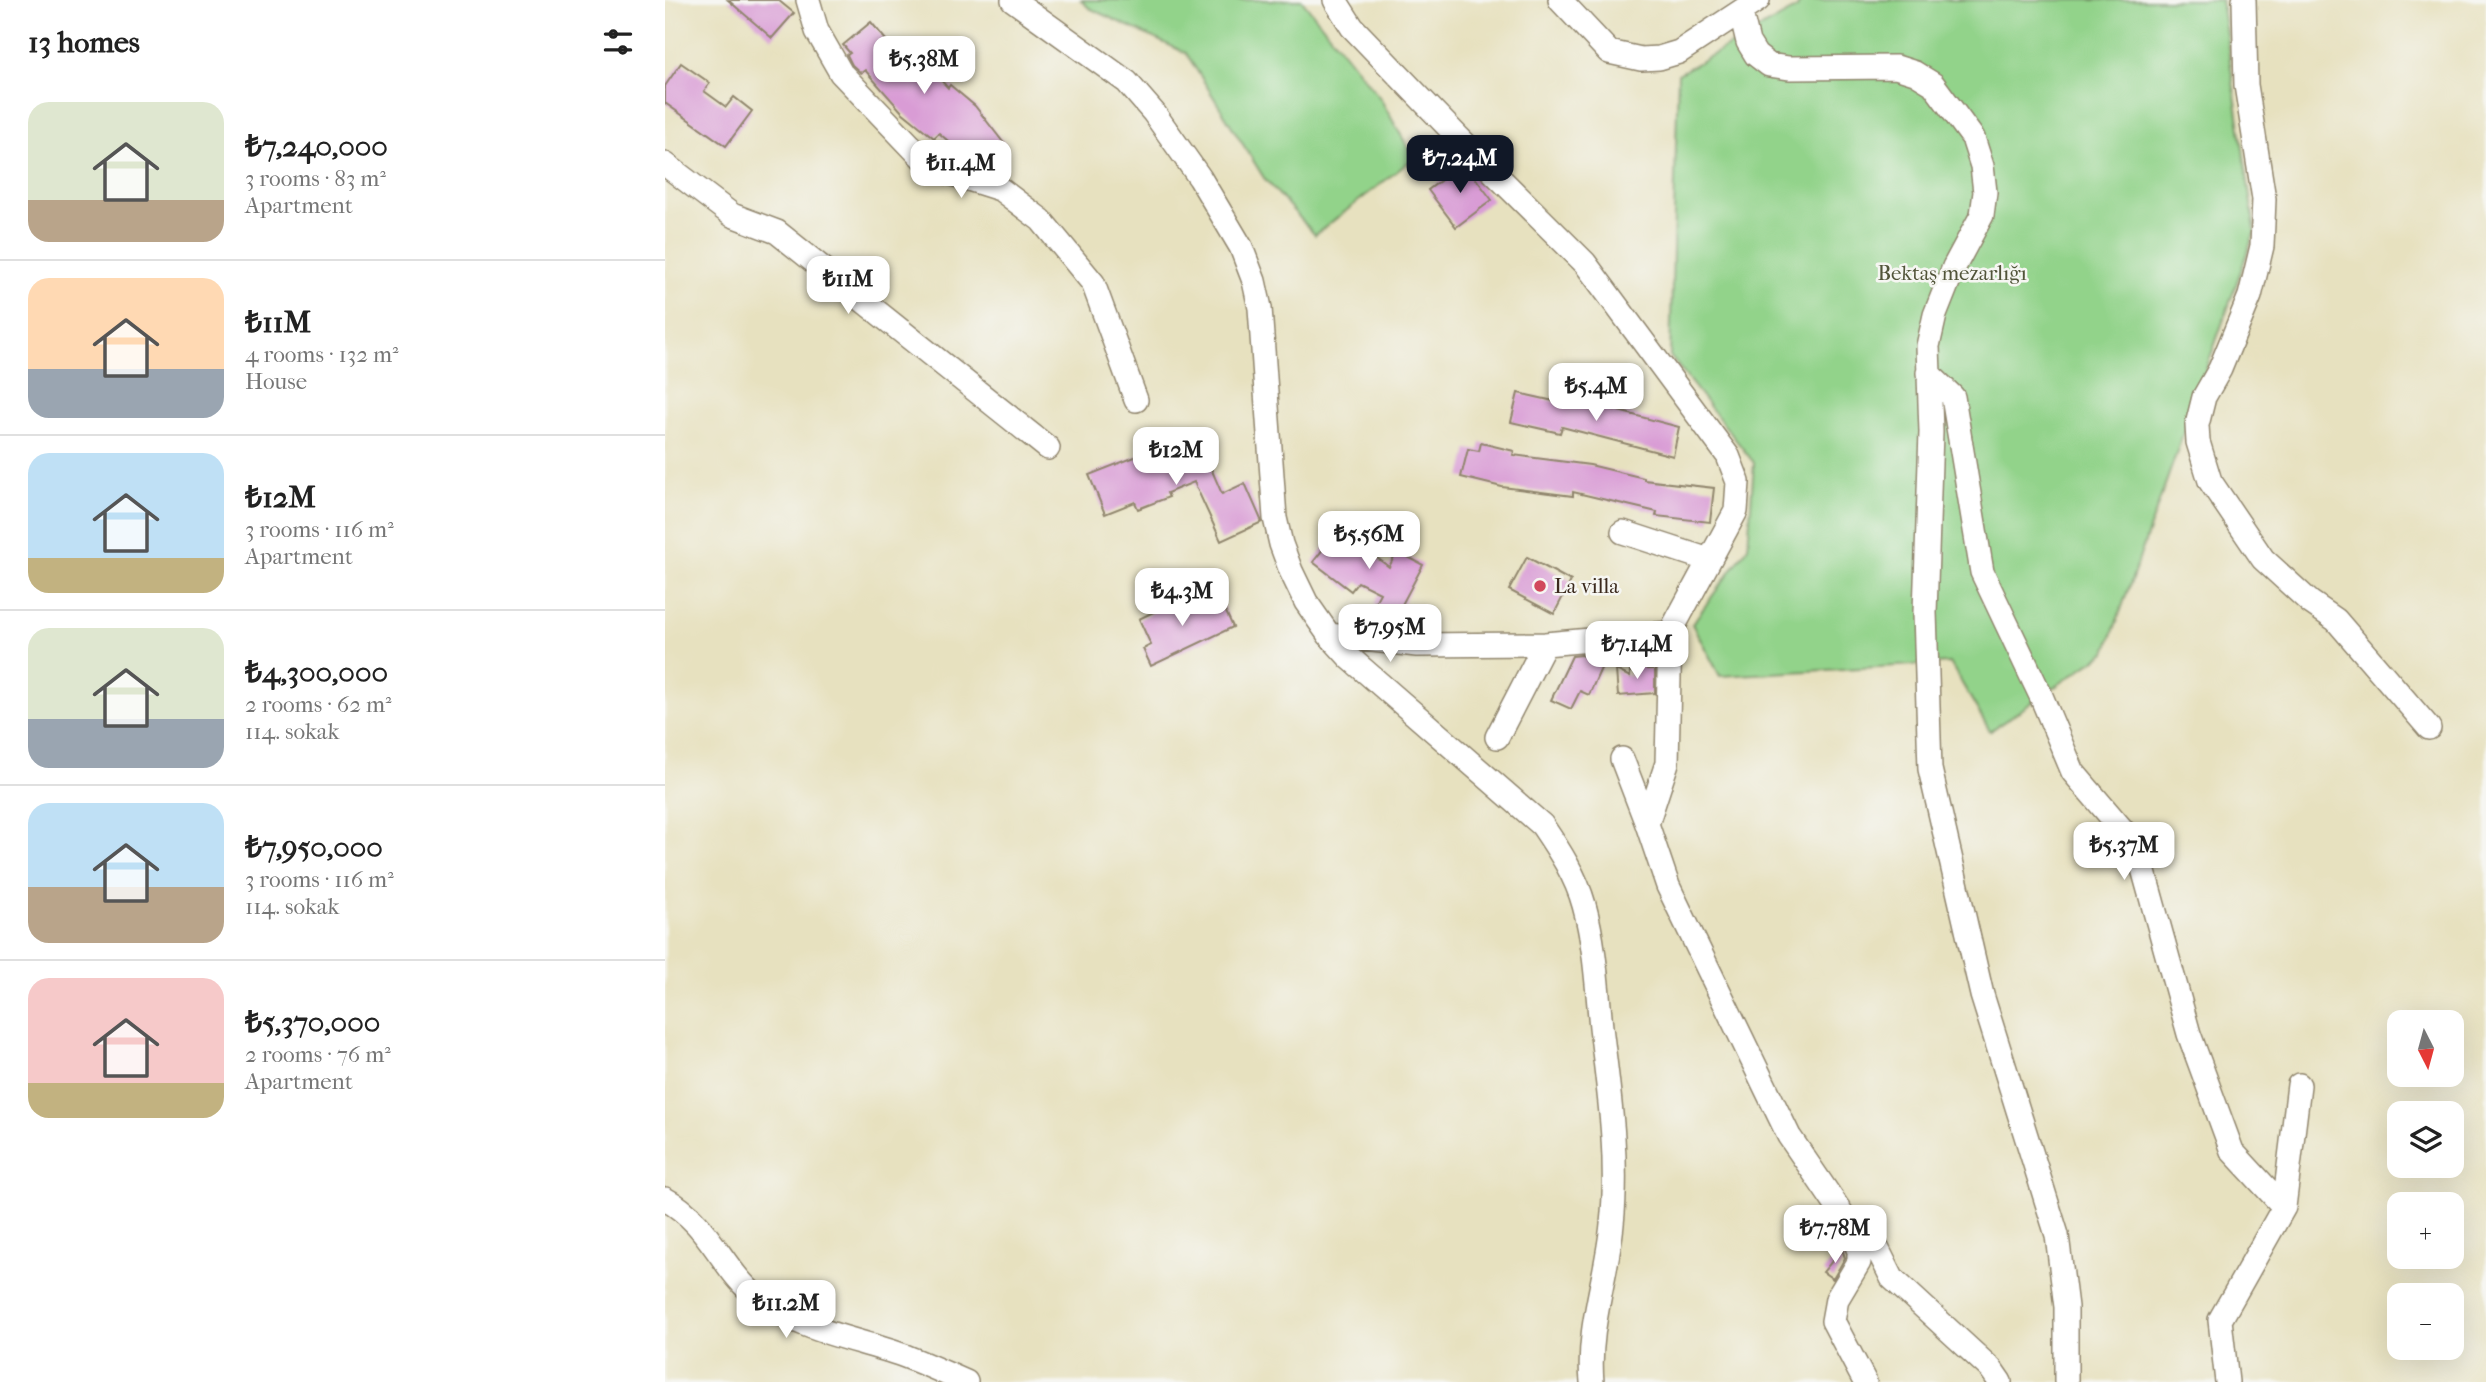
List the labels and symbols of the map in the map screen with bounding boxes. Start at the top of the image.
pin: ₺5.38M [867,36,981,96]
pin: ₺7.24M [1403,136,1517,195]
pin: ₺11.4M [904,140,1018,200]
pin: ₺11M [807,256,889,316]
park label: Bektaş mezarlığı [1877,261,2027,285]
pin: ₺5.4M [1547,364,1645,423]
pin: ₺12M [1135,428,1217,487]
pin: ₺5.56M [1312,512,1426,571]
pin: ₺4.3M [1133,568,1231,628]
place label: La villa [1554,574,1619,598]
marker: La villa [1532,578,1548,594]
pin: ₺7.95M [1333,604,1447,664]
pin: ₺7.14M [1580,622,1694,681]
pin: ₺5.37M [2067,822,2181,882]
north arrow [2387,1010,2464,1087]
pin: ₺7.78M [1778,1206,1892,1265]
pin: ₺11.2M [729,1280,843,1340]

